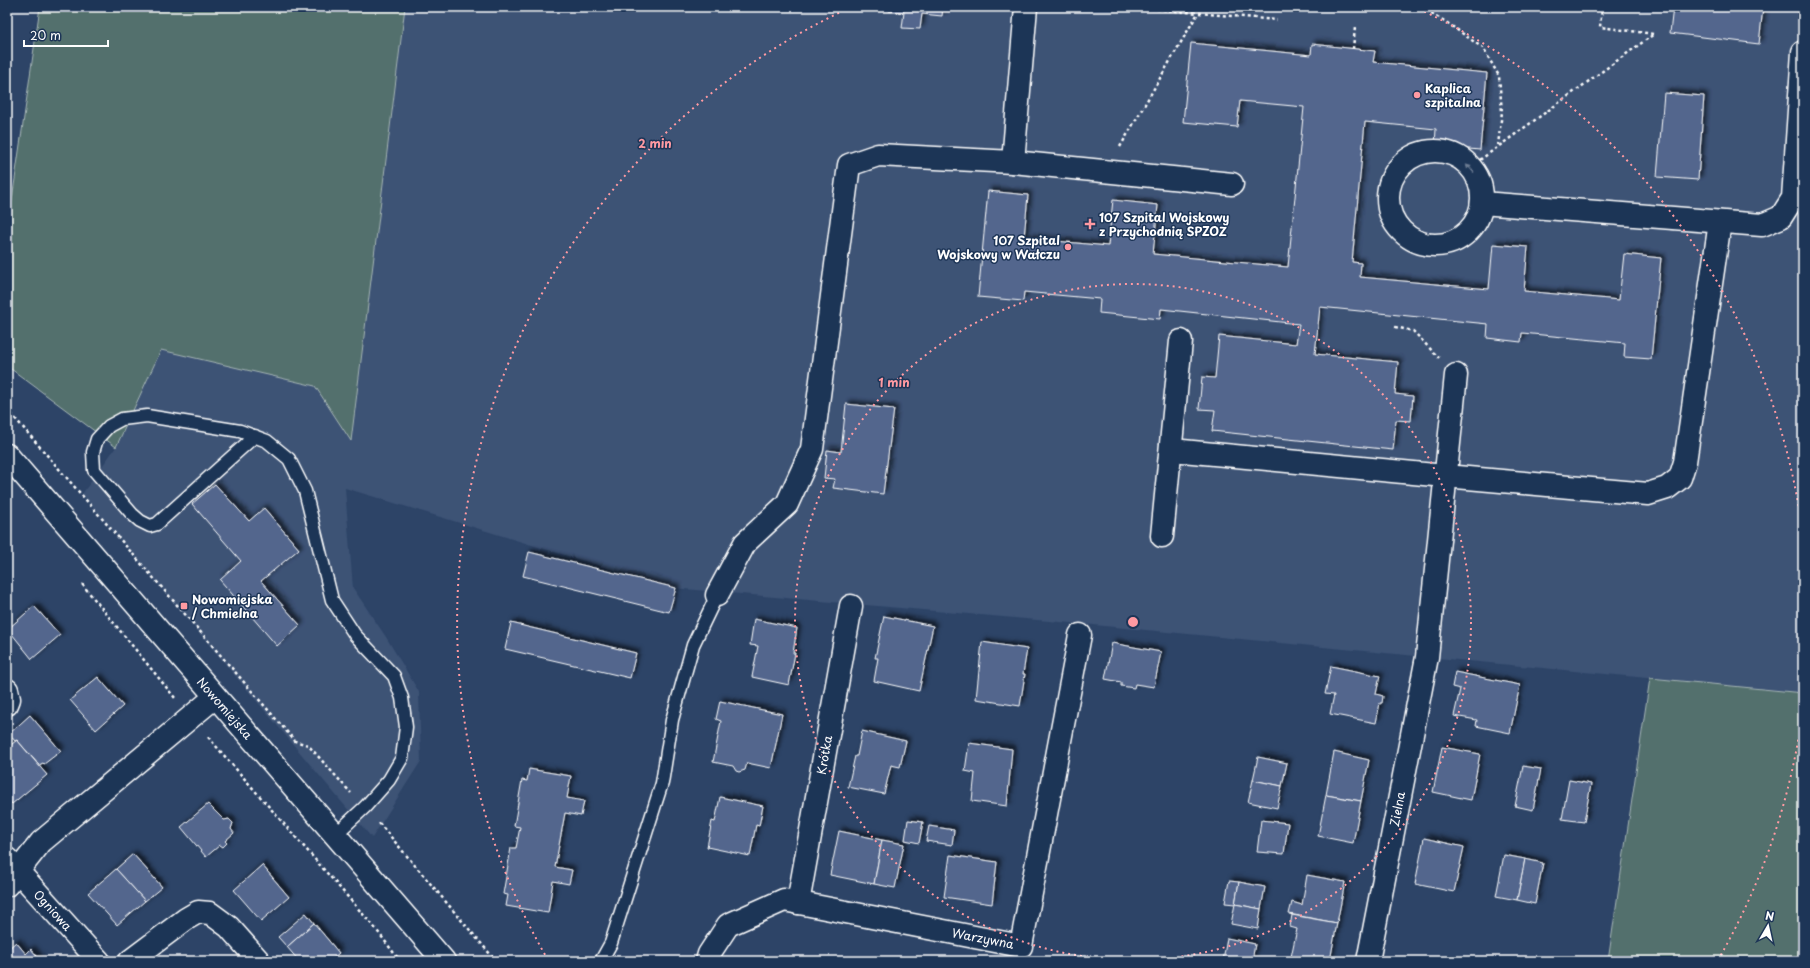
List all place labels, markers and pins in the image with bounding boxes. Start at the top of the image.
place label: Kaplica szpitalna [1425,79,1481,111]
marker: Kaplica szpitalna [1412,90,1422,100]
place label: 107 Szpital Wojskowy z Przychodnią SPZOZ [1099,208,1230,240]
marker: 107 Szpital Wojskowy z Przychodnią SPZOZ [1084,218,1096,230]
place label: 107 Szpital Wojskowy w Wałczu [937,231,1060,263]
marker: 107 Szpital Wojskowy w Wałczu [1063,242,1073,252]
place label: Nowomiejska / Chmielna [191,590,273,622]
marker: Nowomiejska / Chmielna [179,601,189,611]
centre of rings [1126,615,1140,629]

